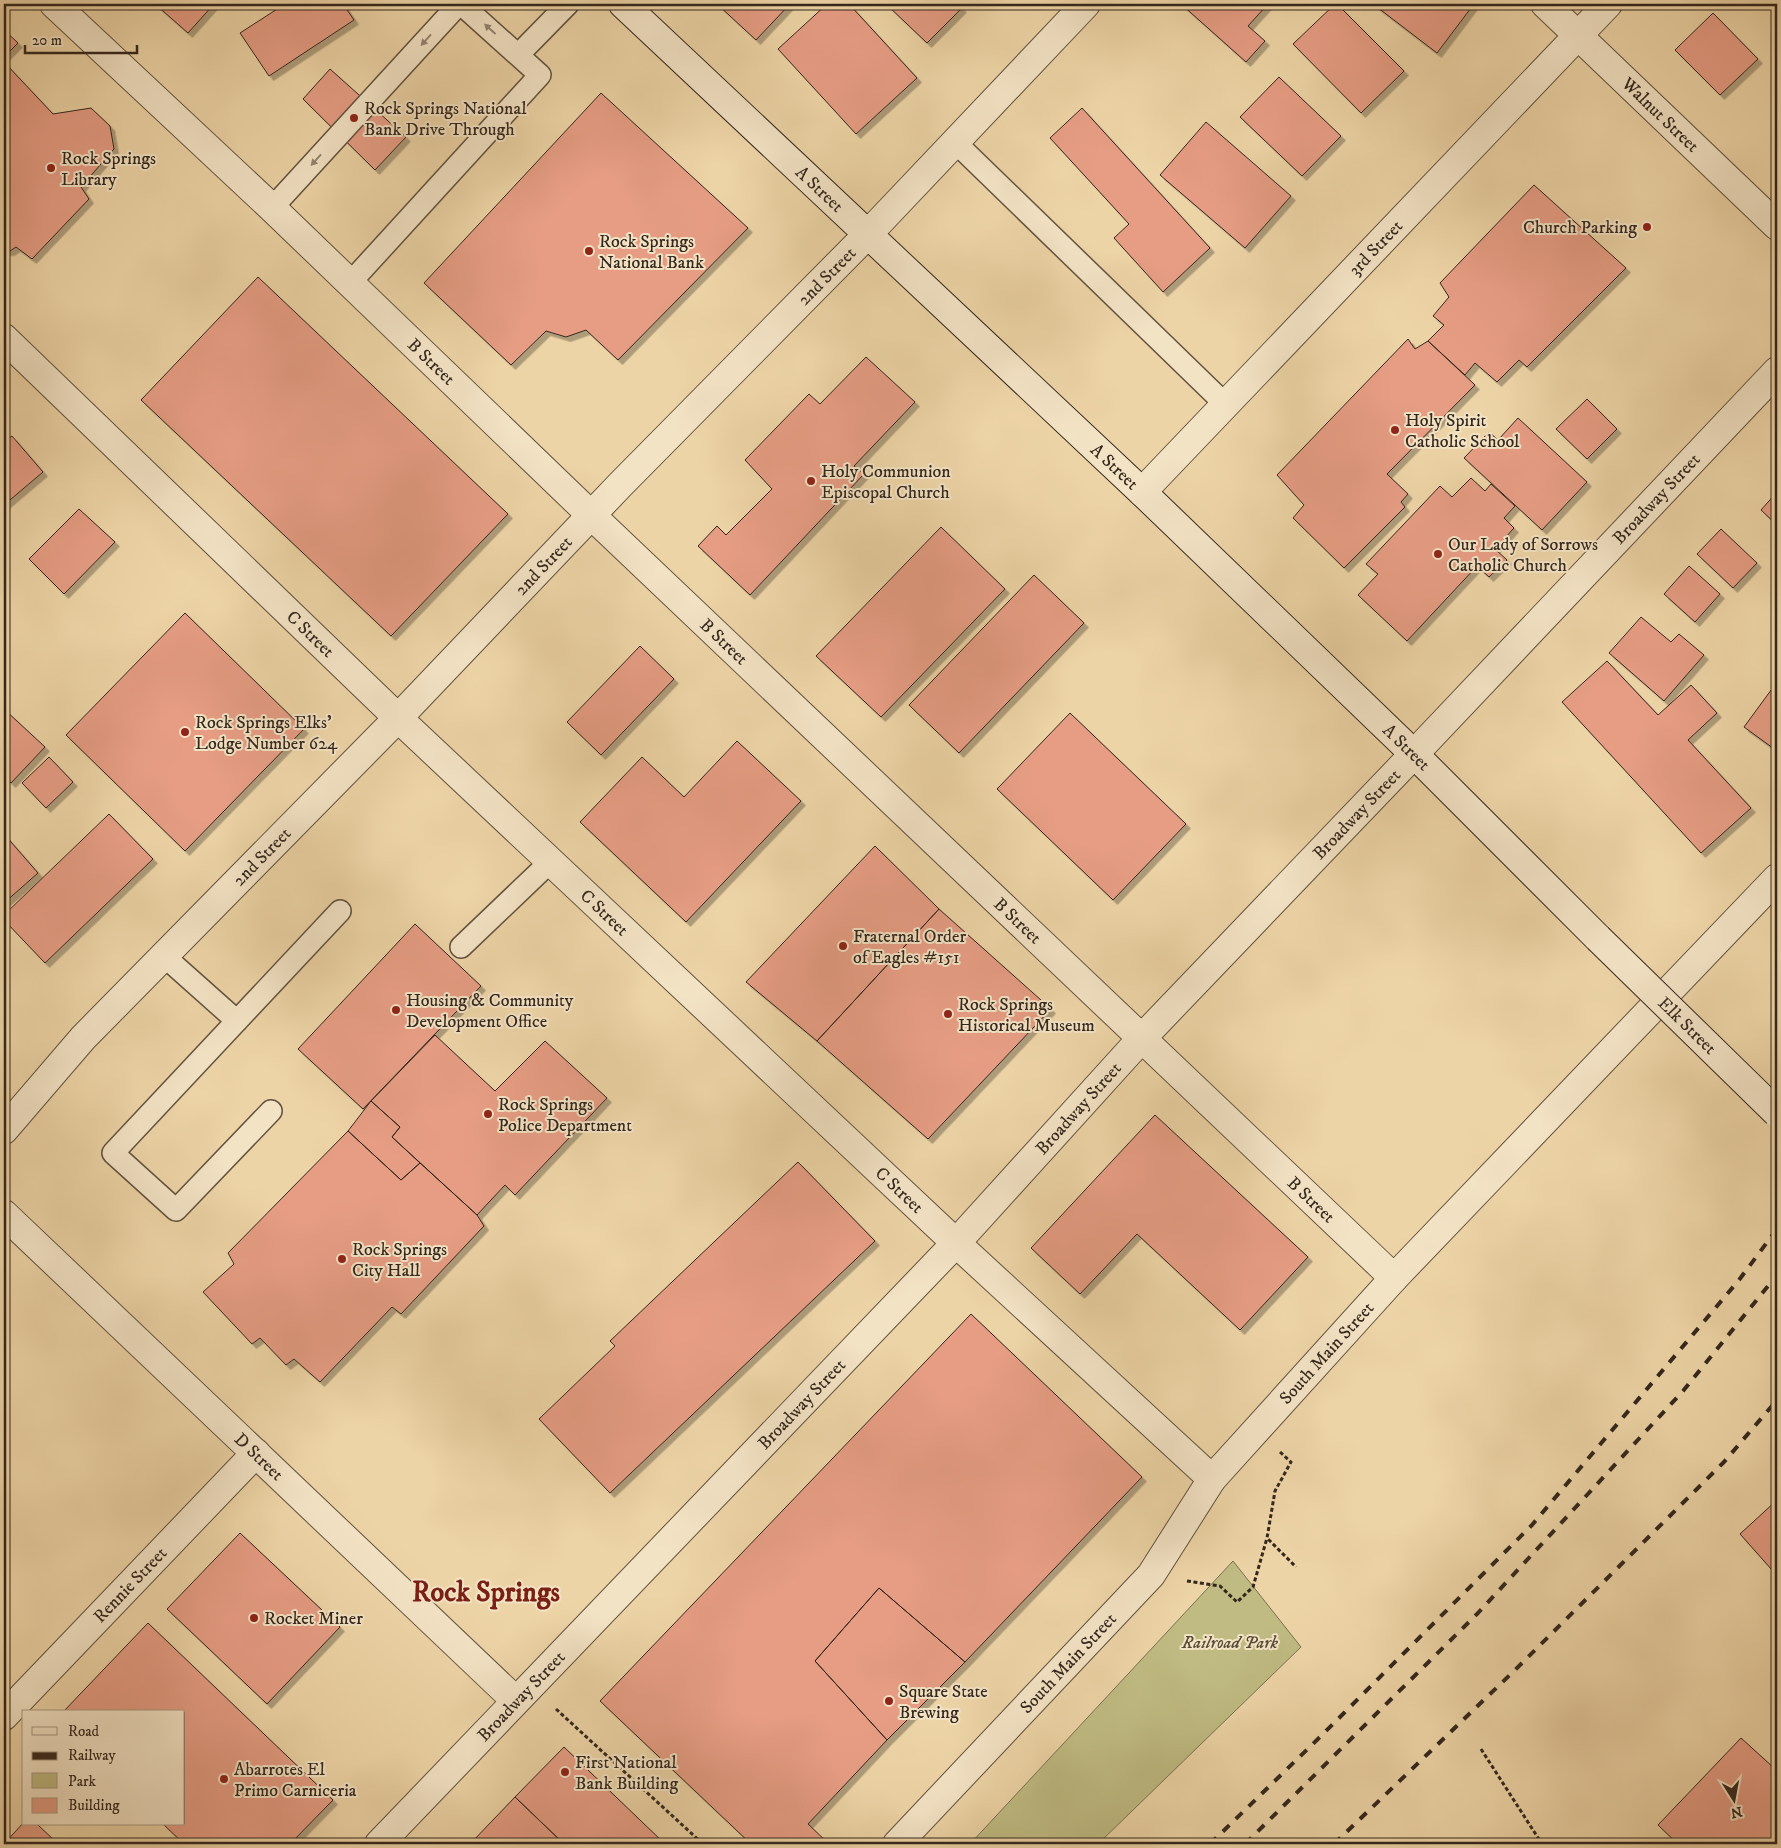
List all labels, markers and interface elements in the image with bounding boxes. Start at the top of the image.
scale bar [25,22,138,54]
one-way arrow [483,24,496,35]
text: 20 m [32,31,62,50]
one-way arrow [420,33,432,45]
street label: Walnut Street [1616,73,1703,158]
place label: Rock Springs National Bank Drive Through [364,98,527,141]
marker: Rock Springs National Bank Drive Through [348,112,360,124]
place label: Rock Springs Library [61,148,156,191]
one-way arrow [311,153,322,166]
marker: Rock Springs Library [45,162,57,174]
street label: A Street [790,162,848,218]
street label: 3rd Street [1344,216,1408,281]
place label: Church Parking [1523,217,1637,239]
marker: Church Parking [1641,221,1653,233]
place label: Rock Springs National Bank [599,231,704,274]
street label: 2nd Street [794,243,861,311]
marker: Rock Springs National Bank [583,245,595,257]
street label: B Street [402,334,459,390]
place label: Holy Spirit Catholic School [1405,410,1520,453]
marker: Holy Spirit Catholic School [1389,424,1401,436]
street label: A Street [1085,439,1143,495]
street label: Broadway Street [1609,449,1705,549]
place label: Holy Communion Episcopal Church [821,461,951,504]
marker: Holy Communion Episcopal Church [805,475,817,487]
street label: 2nd Street [511,532,578,600]
place label: Our Lady of Sorrows Catholic Church [1448,534,1598,577]
marker: Our Lady of Sorrows Catholic Church [1432,548,1444,560]
street label: C Street [281,606,339,663]
street label: B Street [695,614,752,670]
place label: Rock Springs Elks' Lodge Number 624 [195,712,338,755]
street label: A Street [1378,720,1435,776]
marker: Rock Springs Elks' Lodge Number 624 [179,726,191,738]
street label: Broadway Street [1309,765,1406,865]
street label: 2nd Street [229,823,296,891]
street label: C Street [575,885,633,941]
street label: B Street [989,893,1046,949]
place label: Fraternal Order of Eagles #151 [853,926,967,969]
marker: Fraternal Order of Eagles #151 [837,940,849,952]
place label: Housing & Community Development Office [406,990,574,1033]
street label: Elk Street [1653,993,1721,1060]
place label: Rock Springs Historical Museum [958,994,1095,1037]
marker: Housing & Community Development Office [390,1004,402,1016]
marker: Rock Springs Historical Museum [942,1008,954,1020]
street label: Broadway Street [1031,1058,1127,1160]
place label: Rock Springs Police Department [498,1094,632,1137]
marker: Rock Springs Police Department [482,1108,494,1120]
street label: C Street [870,1163,928,1219]
street label: B Street [1282,1172,1339,1228]
place label: Rock Springs City Hall [352,1239,447,1282]
marker: Rock Springs City Hall [336,1253,348,1265]
street label: South Main Street [1275,1297,1379,1409]
street label: Broadway Street [754,1355,851,1455]
street label: D Street [229,1429,288,1486]
street label: Rennie Street [89,1543,172,1628]
district label: Rock Springs [412,1575,561,1610]
place label: Rocket Miner [264,1608,363,1630]
street label: South Main Street [1016,1608,1122,1719]
marker: Rocket Miner [248,1612,260,1624]
park label: Railroad Park [1181,1632,1279,1654]
street label: Broadway Street [473,1647,570,1747]
place label: Square State Brewing [899,1681,988,1724]
marker: Square State Brewing [883,1695,895,1707]
legend [22,1710,185,1826]
text: Road [68,1722,100,1741]
text: Railway [68,1746,116,1765]
place label: First National Bank Building [575,1752,678,1795]
place label: Abarrotes El Primo Carniceria [234,1759,357,1802]
marker: First National Bank Building [559,1766,571,1778]
text: Park [68,1772,97,1791]
marker: Abarrotes El Primo Carniceria [218,1773,230,1785]
north arrow [1708,1776,1758,1826]
text: Building [68,1796,120,1815]
text: N [1728,1802,1744,1822]

